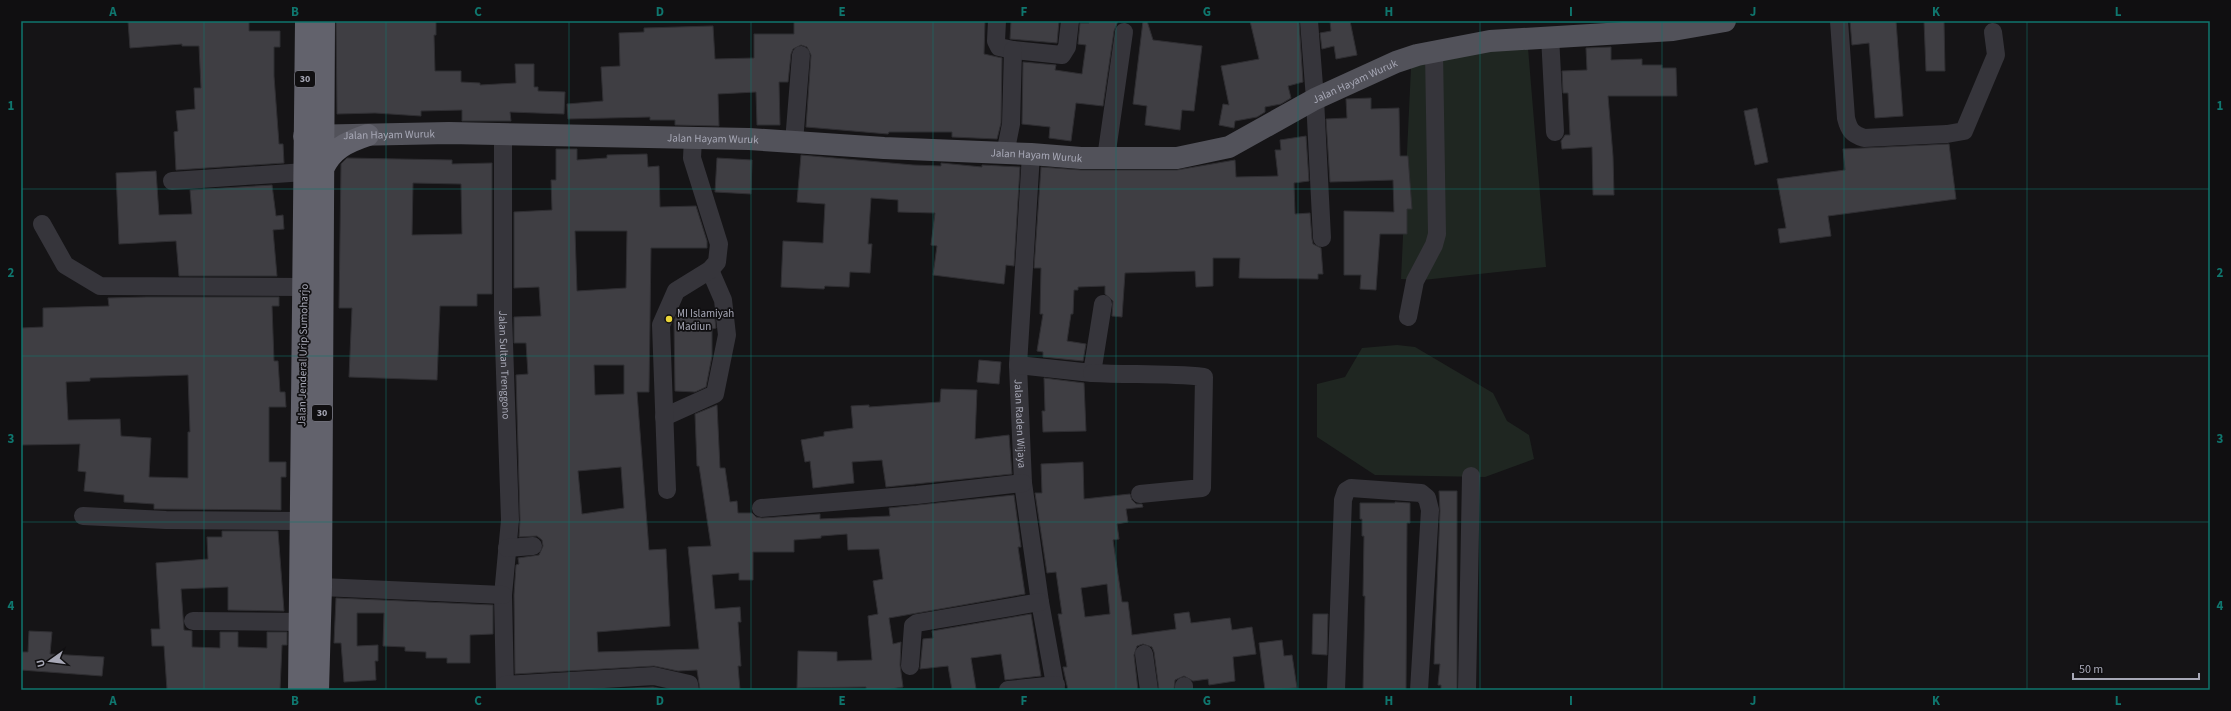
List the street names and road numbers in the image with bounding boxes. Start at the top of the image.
street label: Jalan Hayam Wuruk [1310,55,1400,107]
road number: 30 [295,71,315,87]
street label: Jalan Hayam Wuruk [343,126,436,143]
street label: Jalan Hayam Wuruk [667,130,760,147]
street label: Jalan Hayam Wuruk [990,145,1083,166]
street label: Jalan Jenderal Urip Sumoharjo [294,284,312,426]
street label: Jalan Sultan Trenggono [496,311,514,420]
street label: Jalan Raden Wijaya [1011,379,1030,468]
road number: 30 [312,405,332,421]

